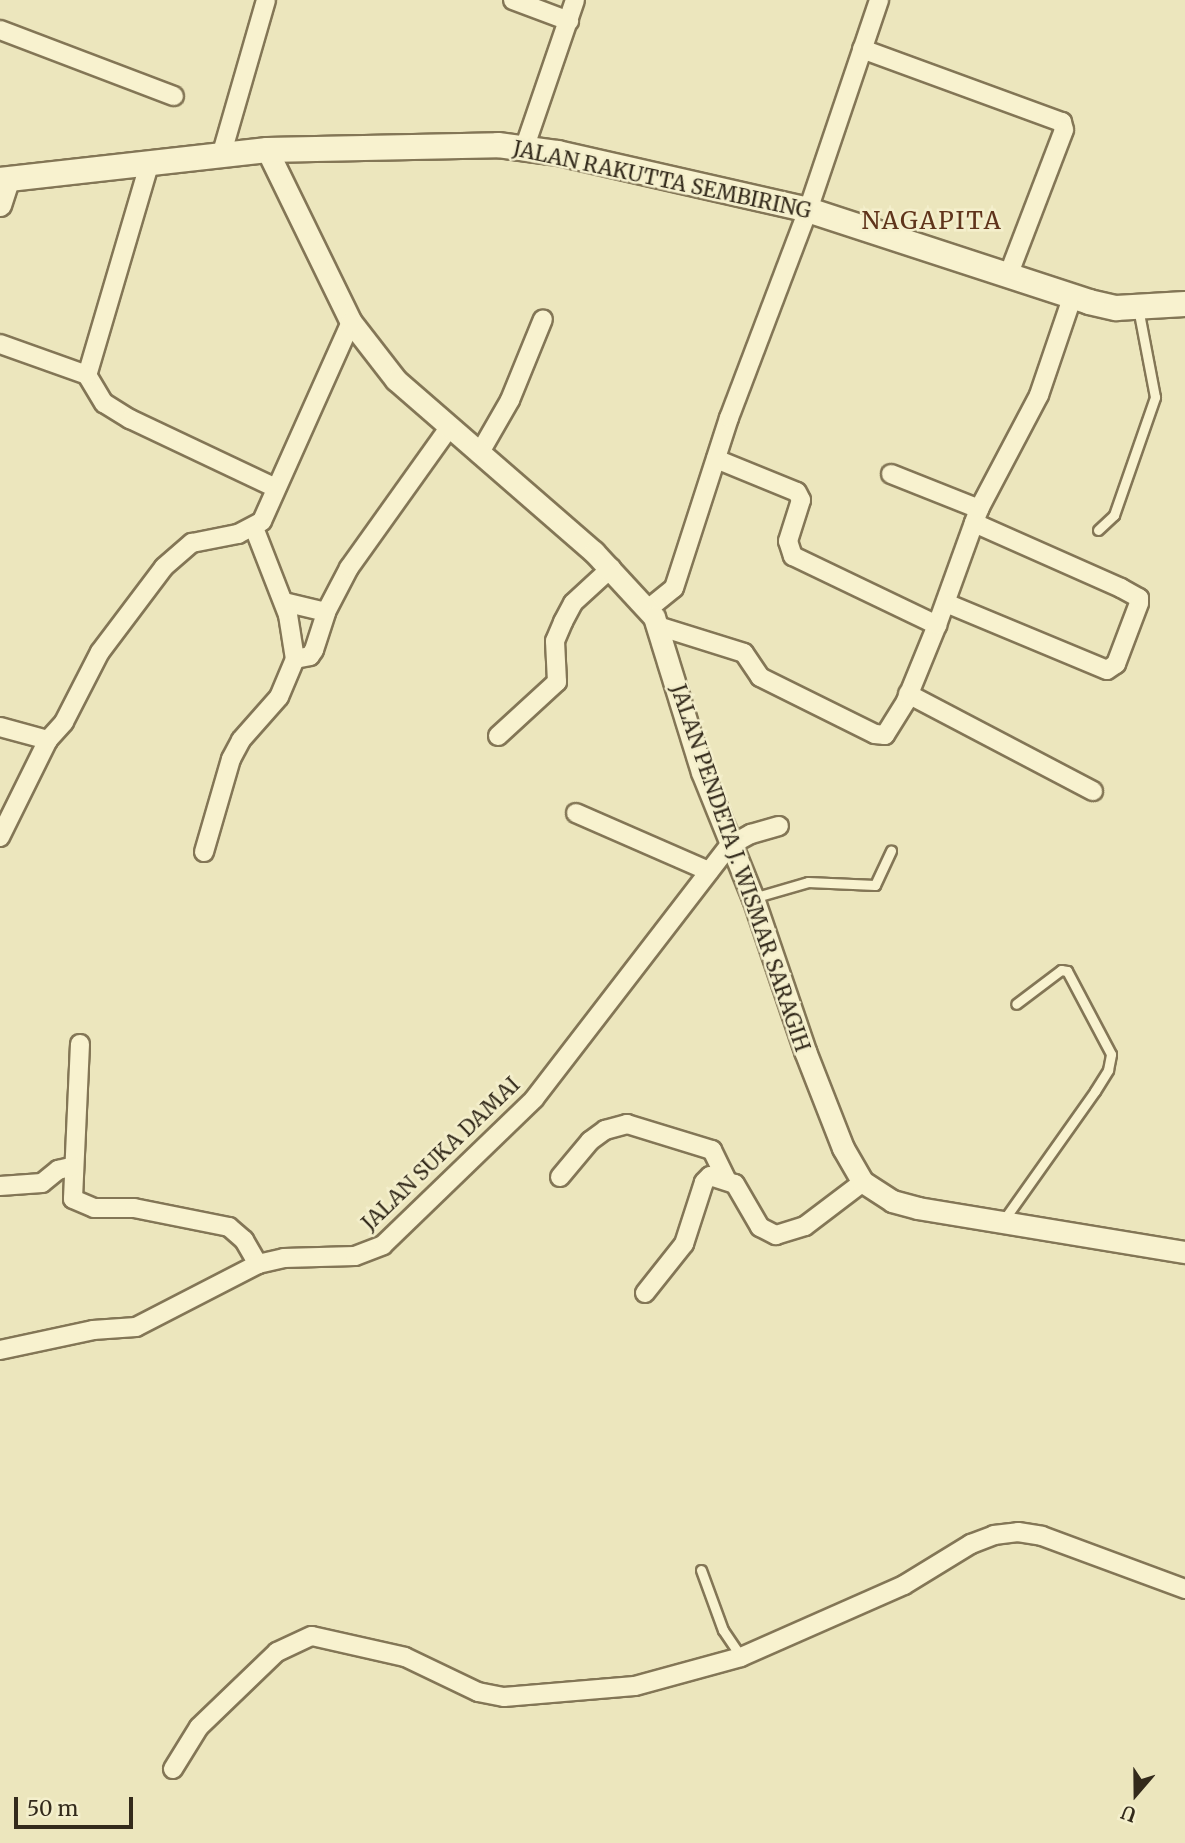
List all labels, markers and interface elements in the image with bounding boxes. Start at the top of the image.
street label: JALAN RAKUTTA SEMBIRING [511,136,813,224]
district label: NAGAPITA [862,207,1002,235]
street label: JALAN PENDETA J. WISMAR SARAGIH [665,681,815,1055]
street label: JALAN SUKA DAMAI [357,1072,525,1236]
north arrow [1101,1759,1171,1829]
scale bar [18,1784,136,1828]
text: 50 m [27,1795,78,1822]
text: U [1118,1800,1140,1827]

